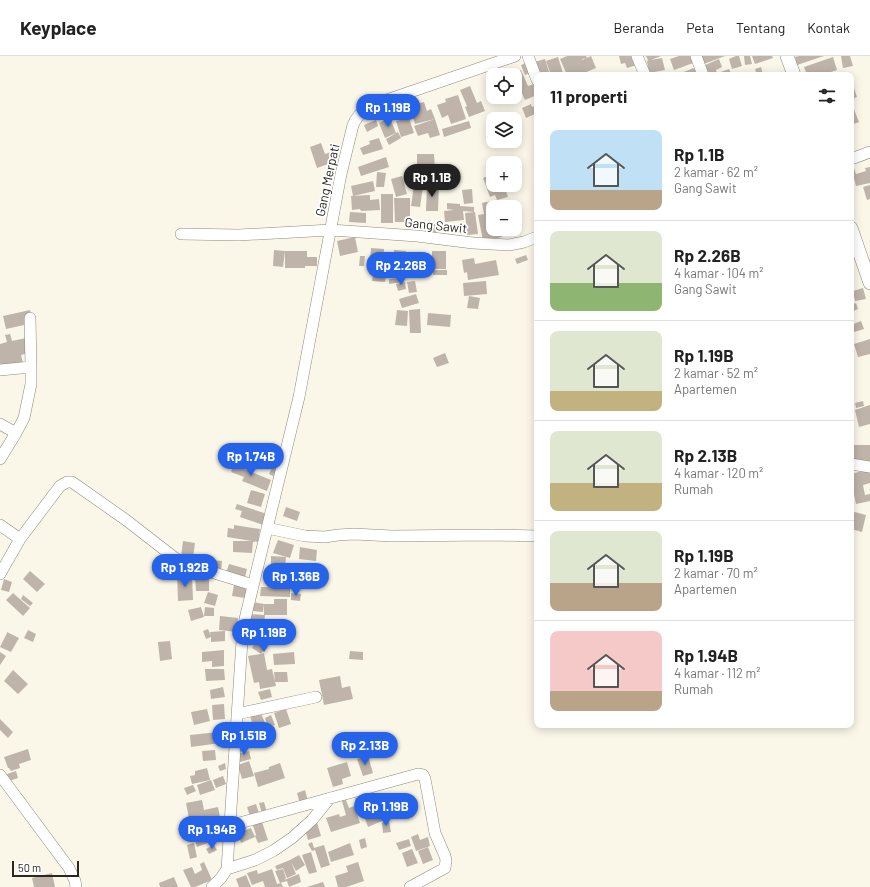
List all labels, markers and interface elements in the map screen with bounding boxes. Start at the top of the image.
text: Keyplace [20,16,97,39]
text: Beranda [614,19,664,36]
text: Peta [686,19,714,36]
text: Tentang [736,19,785,36]
text: Kontak [807,19,850,36]
map controls [486,68,522,236]
button: locate [486,68,522,104]
icon: filters [816,85,838,107]
text: 11 properti [550,86,627,106]
pin: Rp 1.19B [347,94,429,128]
text: Rp 1.19B [365,99,411,115]
button: layers [486,112,522,148]
street label: Gang Merpati [311,142,343,218]
text: Rp 1.1B [674,144,725,164]
icon: home [582,146,630,194]
button: + [486,156,522,192]
pin: Rp 1.1B [395,164,469,198]
text: 2 kamar · 62 m² [674,164,758,180]
text: Rp 1.1B [413,169,451,185]
text: Gang Sawit [674,180,737,196]
button: − [486,200,522,236]
street label: Gang Sawit [404,214,468,236]
text: Rp 2.26B [674,245,741,265]
icon: home [582,247,630,295]
pin: Rp 2.26B [360,252,442,286]
text: Rp 2.26B [375,257,427,273]
text: 4 kamar · 104 m² [674,265,764,281]
text: Gang Sawit [674,281,737,297]
text: Rp 1.19B [674,345,734,365]
icon: home [582,347,630,395]
text: 2 kamar · 52 m² [674,365,758,381]
text: Apartemen [674,381,737,397]
pin: Rp 1.74B [210,443,292,477]
text: Rp 2.13B [674,445,737,465]
icon: home [582,447,630,495]
text: Rp 1.74B [227,448,275,464]
text: 4 kamar · 120 m² [674,465,763,481]
text: Rumah [674,481,713,497]
text: Rp 1.19B [674,545,734,565]
icon: home [582,547,630,595]
pin: Rp 1.92B [144,554,226,588]
text: Rp 1.92B [161,559,209,575]
pin: Rp 1.36B [255,563,337,597]
text: 2 kamar · 70 m² [674,565,758,581]
text: Rp 1.36B [272,568,320,584]
text: Apartemen [674,581,737,597]
pin: Rp 1.19B [223,619,305,653]
text: Rp 1.19B [241,624,287,640]
text: Rp 1.94B [674,645,738,665]
icon: home [582,647,630,695]
text: 4 kamar · 112 m² [674,665,761,681]
text: Rumah [674,681,713,697]
pin: Rp 1.51B [203,722,285,756]
text: Rp 1.51B [221,727,267,743]
pin: Rp 2.13B [324,732,406,766]
text: Rp 2.13B [341,737,389,753]
pin: Rp 1.19B [345,793,427,827]
text: Rp 1.19B [363,798,409,814]
pin: Rp 1.94B [171,816,253,850]
text: Rp 1.94B [188,821,236,837]
scale bar [12,859,79,878]
text: 50 m [18,861,41,874]

